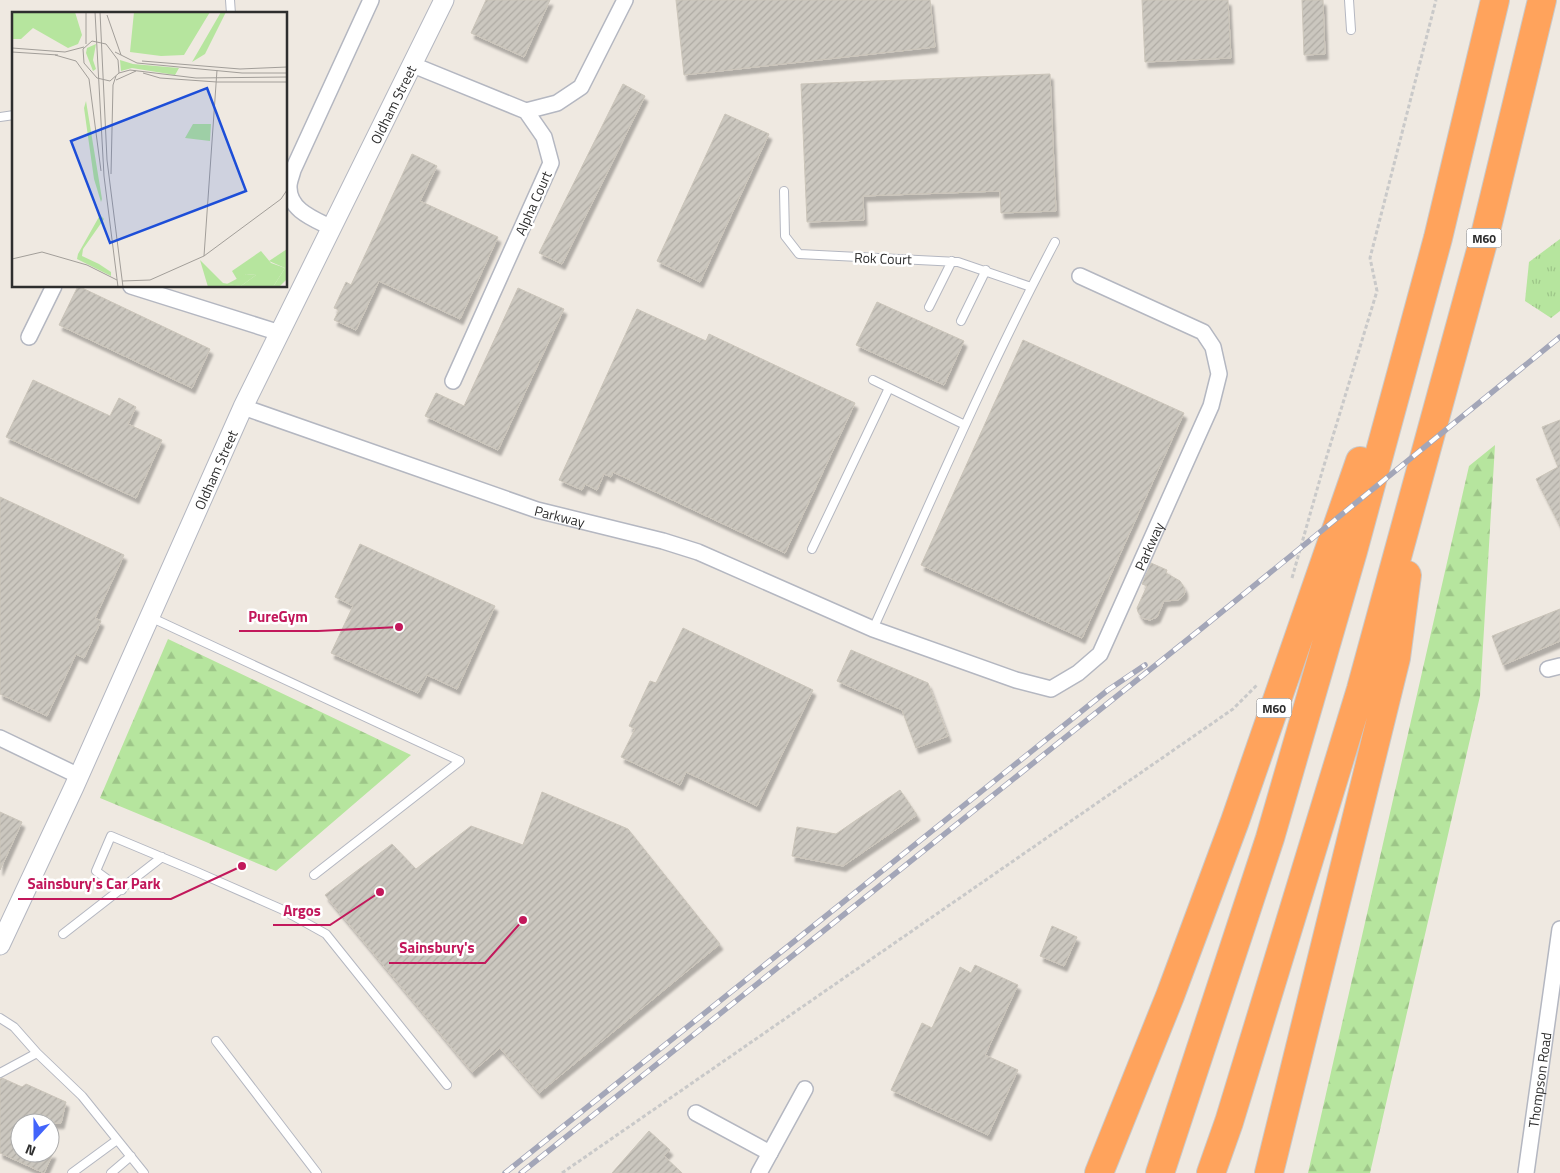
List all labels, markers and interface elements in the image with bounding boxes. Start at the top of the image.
inset map [12,12,288,288]
street label: Oldham Street [364,61,421,147]
street label: Alpha Court [509,167,557,239]
road number: M60 [1466,228,1502,248]
street label: Rok Court [854,246,912,270]
street label: Oldham Street [188,426,242,513]
street label: Parkway [532,499,587,532]
street label: Parkway [1128,518,1169,574]
callout: PureGym [239,601,318,631]
text: PureGym [248,605,308,628]
road number: M60 [1256,698,1292,718]
callout: Sainsbury's Car Park [18,869,171,899]
text: Sainsbury's Car Park [28,872,161,895]
callout: Argos [273,895,330,925]
text: Argos [283,899,321,922]
callout: Sainsbury's [389,933,485,963]
text: Sainsbury's [399,936,475,959]
street label: Thompson Road [1522,1031,1556,1129]
north arrow [10,1113,60,1163]
text: N [22,1139,38,1162]

